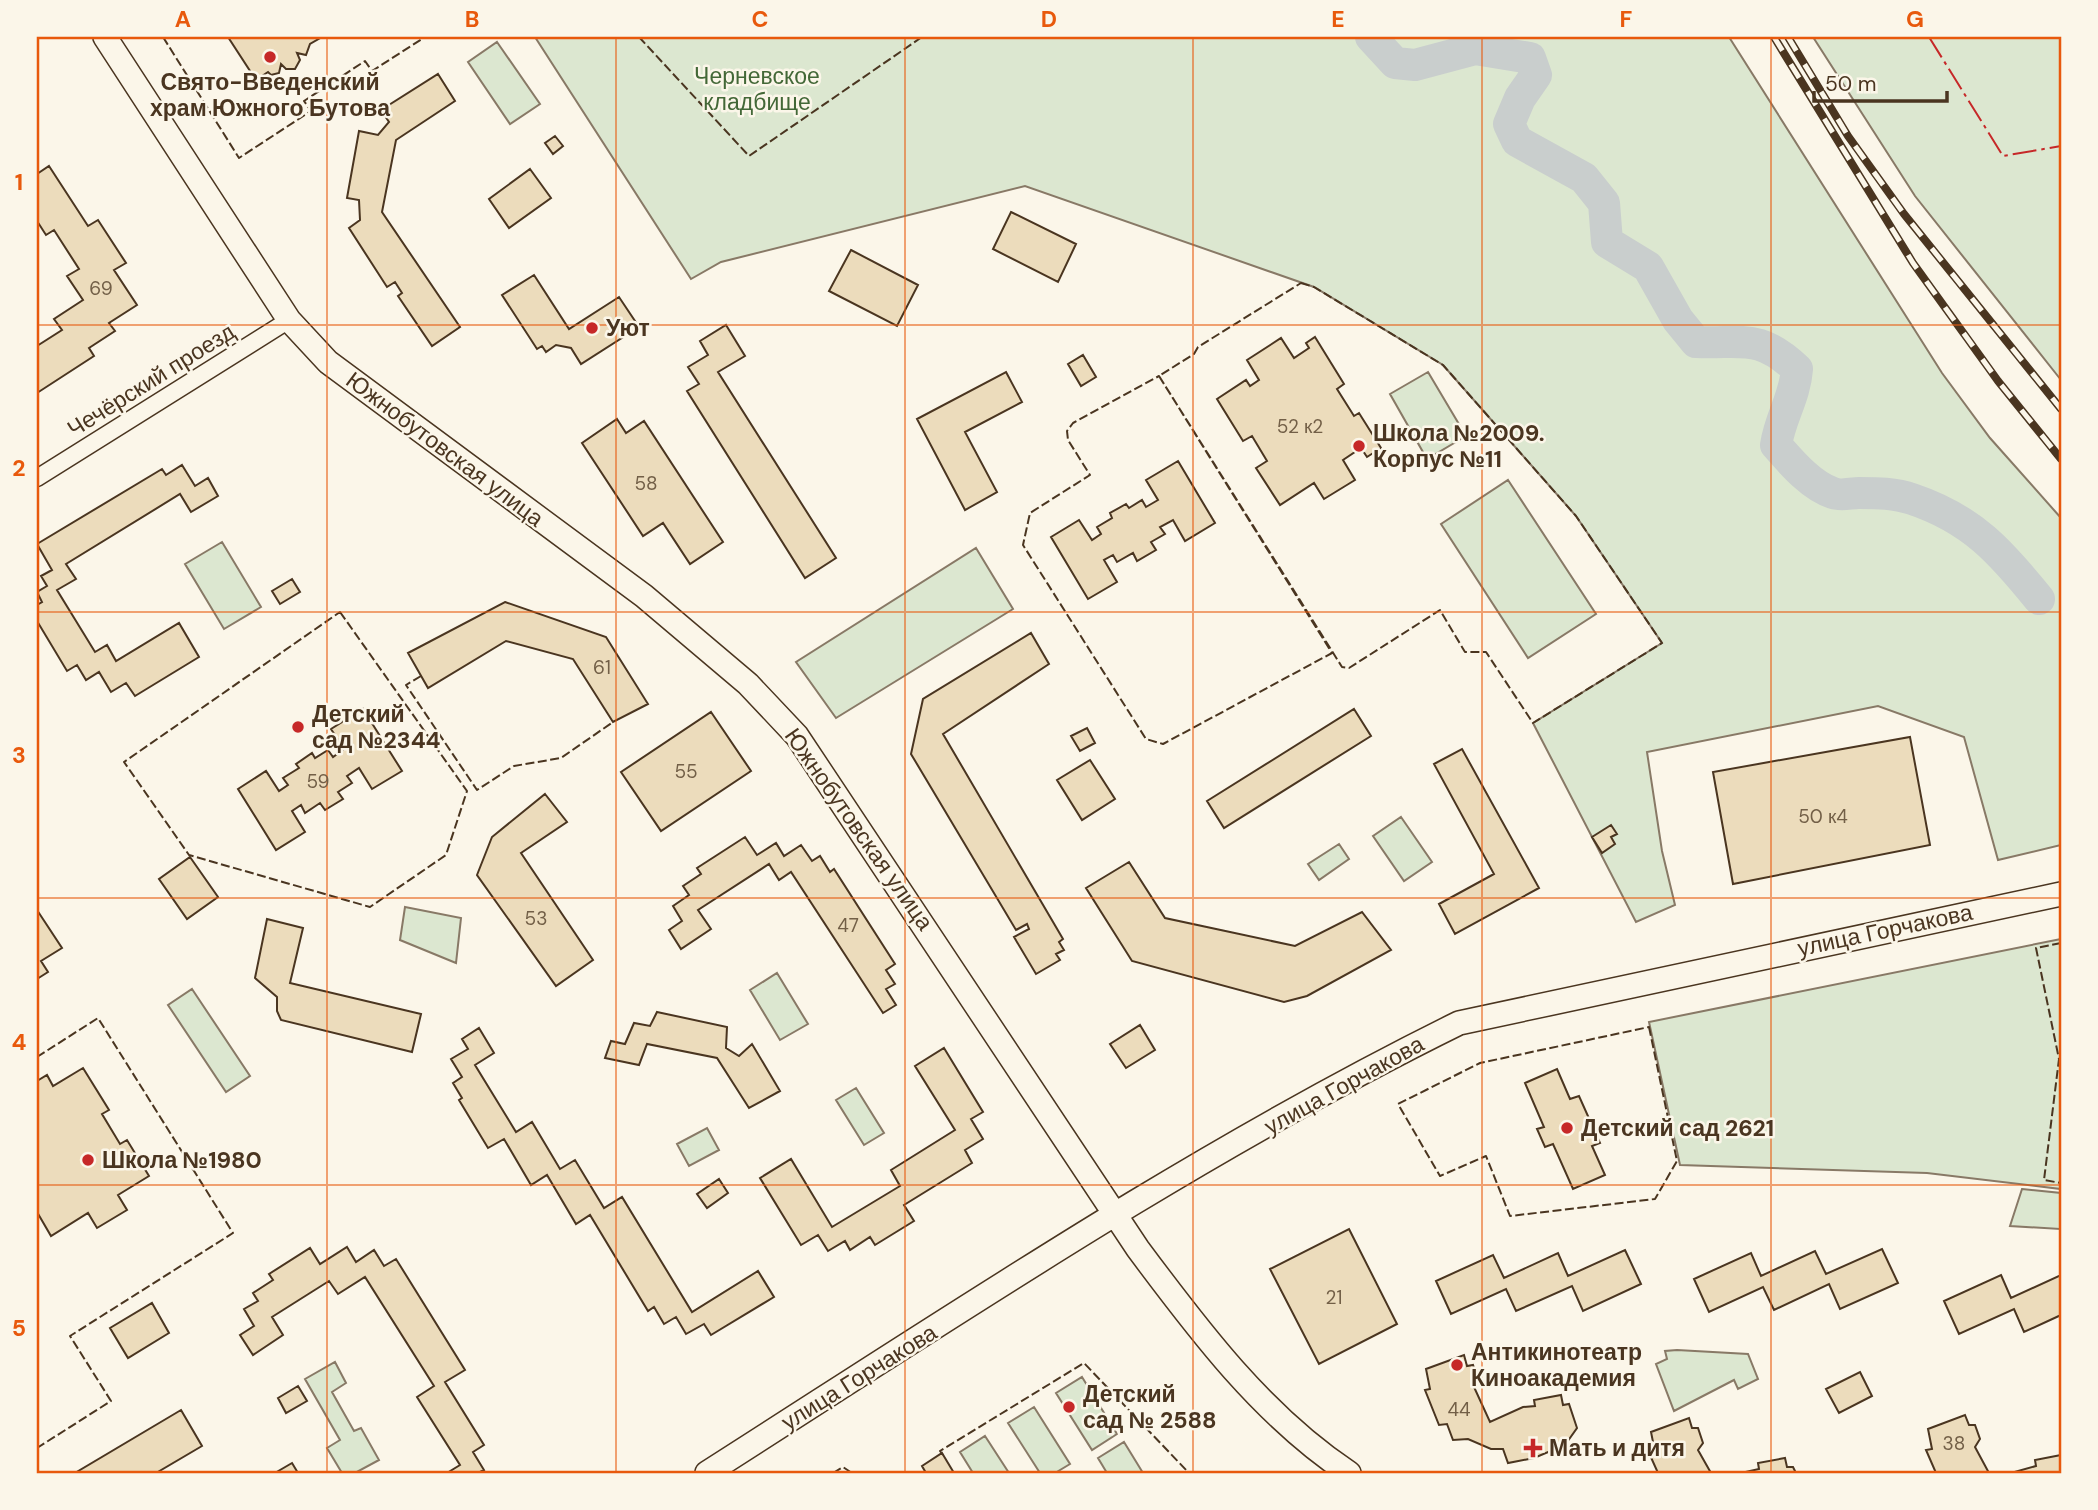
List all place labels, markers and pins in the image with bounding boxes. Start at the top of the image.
marker: Свято-Введенский храм Южного Бутова [262,49,278,65]
place label: Свято-Введенский храм Южного Бутова [150,67,390,123]
place label: Уют [606,313,650,343]
marker: Уют [584,320,600,336]
place label: Школа №2009. Корпус №11 [1373,418,1545,474]
marker: Школа №2009. Корпус №11 [1351,438,1367,454]
place label: Детский сад №2344 [312,699,441,755]
marker: Детский сад №2344 [290,719,306,735]
place label: Детский сад 2621 [1581,1113,1774,1143]
marker: Детский сад 2621 [1559,1120,1575,1136]
place label: Школа №1980 [102,1145,262,1175]
marker: Школа №1980 [80,1152,96,1168]
place label: Антикинотеатр Киноакадемия [1471,1337,1642,1393]
marker: Антикинотеатр Киноакадемия [1449,1357,1465,1373]
place label: Детский сад № 2588 [1083,1379,1217,1435]
marker: Детский сад № 2588 [1061,1399,1077,1415]
place label: Мать и дитя [1549,1433,1685,1463]
marker: Мать и дитя [1523,1438,1543,1458]

